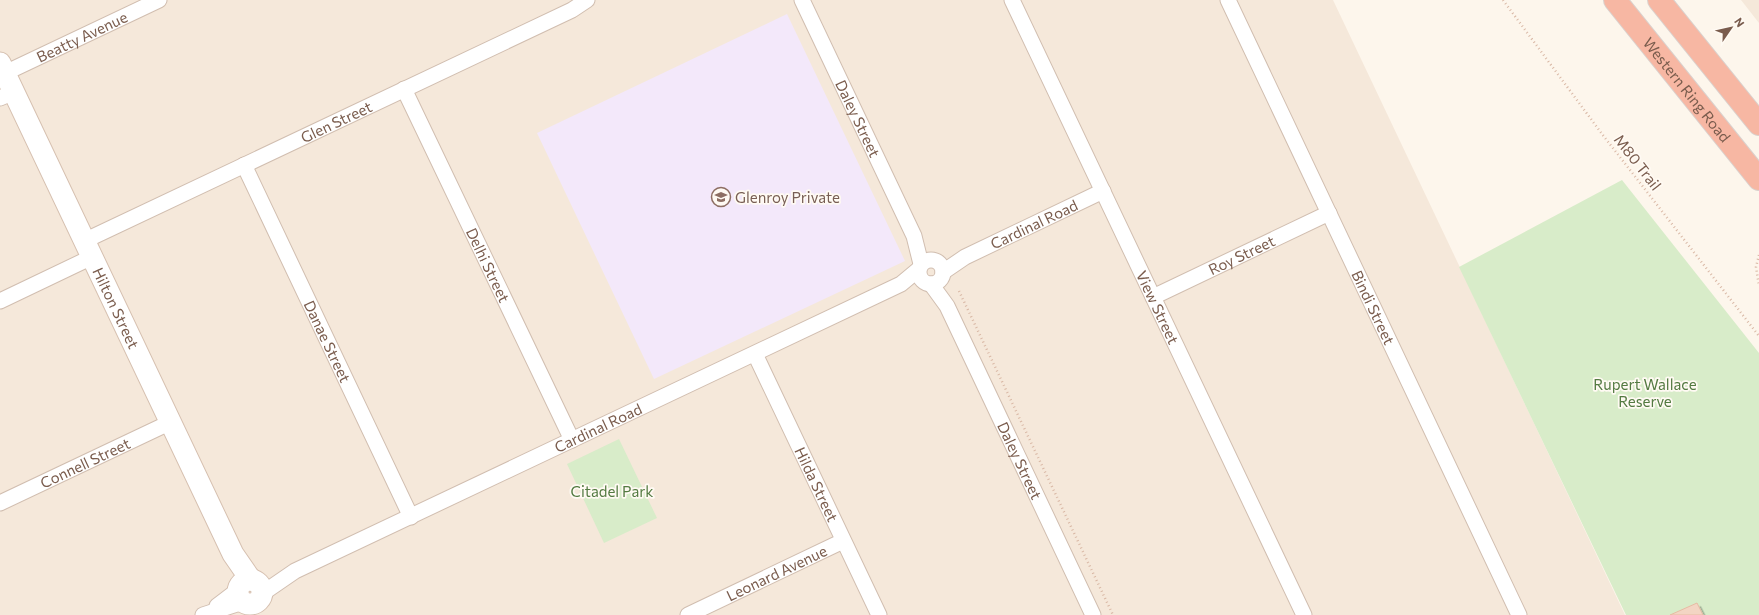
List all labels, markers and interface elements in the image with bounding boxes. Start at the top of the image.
street label: Beatty Avenue [33,7,130,66]
north arrow [1711,8,1751,48]
text: N [1732,15,1747,29]
street label: Western Ring Road [1640,34,1735,146]
street label: Daley Street [832,77,884,160]
street label: Glen Street [298,97,375,146]
street label: M80 Trail [1611,131,1665,193]
school or university icon: Glenroy Private [710,186,732,208]
place label: Glenroy Private [735,188,840,206]
street label: Cardinal Road [987,196,1080,253]
street label: Delhi Street [463,225,514,305]
street label: Roy Street [1205,231,1278,278]
street label: Hilton Street [89,264,143,351]
street label: View Street [1133,267,1183,347]
street label: Bindi Street [1348,267,1399,347]
street label: Danae Street [300,297,355,385]
park label: Rupert Wallace Reserve [1593,375,1697,410]
street label: Cardinal Road [551,399,645,456]
street label: Daley Street [994,419,1046,502]
street label: Connell Street [37,434,133,492]
street label: Hilda Street [791,444,842,524]
park label: Citadel Park [571,482,653,500]
street label: Leonard Avenue [723,541,830,604]

